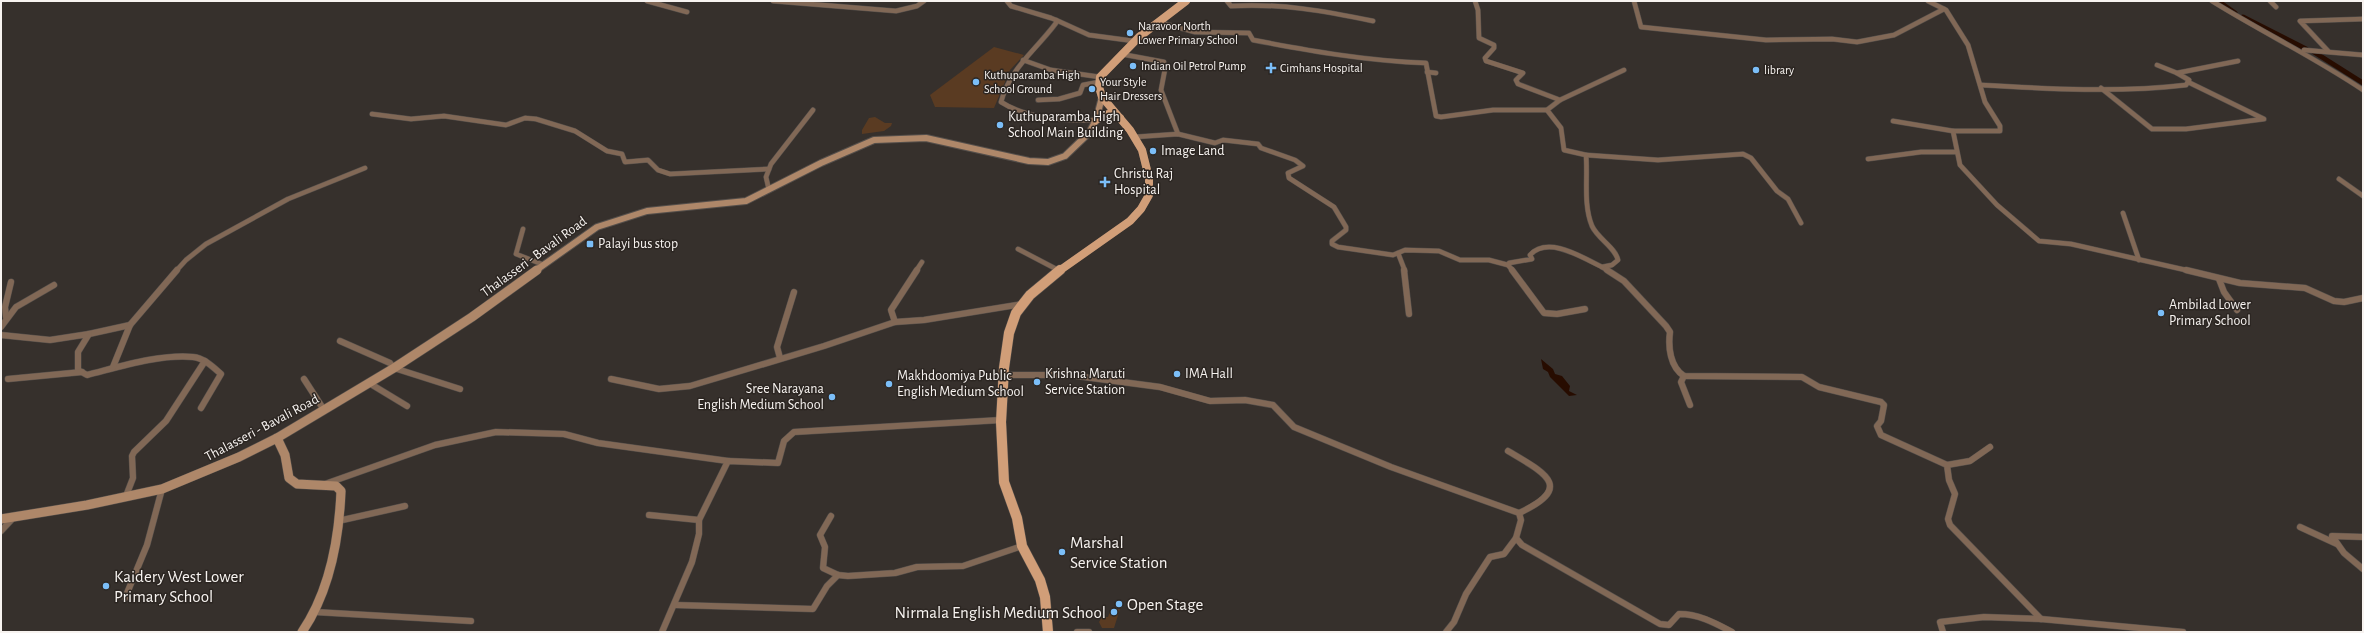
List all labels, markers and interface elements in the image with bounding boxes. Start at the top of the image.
place label: Naravoor North Lower Primary School [1138,20,1238,47]
marker: Naravoor North Lower Primary School [1125,28,1135,38]
place label: Indian Oil Petrol Pump [1141,60,1246,72]
marker: Indian Oil Petrol Pump [1128,61,1138,71]
marker: Cimhans Hospital [1265,62,1277,74]
place label: Cimhans Hospital [1280,62,1363,74]
place label: library [1764,64,1794,77]
marker: library [1751,65,1761,75]
place label: Kuthuparamba High School Ground [984,69,1080,95]
place label: Your Style Hair Dressers [1100,76,1162,102]
marker: Kuthuparamba High School Ground [971,77,981,87]
marker: Your Style Hair Dressers [1087,84,1097,94]
place label: Kuthuparamba High School Main Building [1008,110,1123,140]
marker: Kuthuparamba High School Main Building [995,120,1005,130]
place label: Image Land [1161,144,1225,158]
marker: Image Land [1148,146,1158,156]
place label: Christu Raj Hospital [1114,167,1173,197]
marker: Christu Raj Hospital [1099,176,1111,188]
street label: Thalasseri - Bavali Road [479,214,589,300]
place label: Palayi bus stop [598,237,678,251]
marker: Palayi bus stop [585,239,595,249]
place label: Ambilad Lower Primary School [2169,298,2251,328]
marker: Ambilad Lower Primary School [2156,308,2166,318]
place label: Krishna Maruti Service Station [1045,367,1126,397]
place label: IMA Hall [1185,367,1233,381]
place label: Makhdoomiya Public English Medium School [897,369,1024,399]
marker: IMA Hall [1172,369,1182,379]
marker: Krishna Maruti Service Station [1032,377,1042,387]
marker: Makhdoomiya Public English Medium School [884,379,894,389]
place label: Sree Narayana English Medium School [697,382,825,412]
street label: Thalasseri - Bavali Road [203,392,321,464]
marker: Sree Narayana English Medium School [827,392,837,402]
place label: Marshal Service Station [1070,534,1168,571]
marker: Marshal Service Station [1057,547,1067,557]
place label: Kaidery West Lower Primary School [114,568,244,606]
marker: Kaidery West Lower Primary School [101,581,111,591]
place label: Open Stage [1127,596,1203,613]
marker: Open Stage [1114,599,1124,609]
place label: Nirmala English Medium School [894,604,1106,621]
marker: Nirmala English Medium School [1109,607,1119,617]

